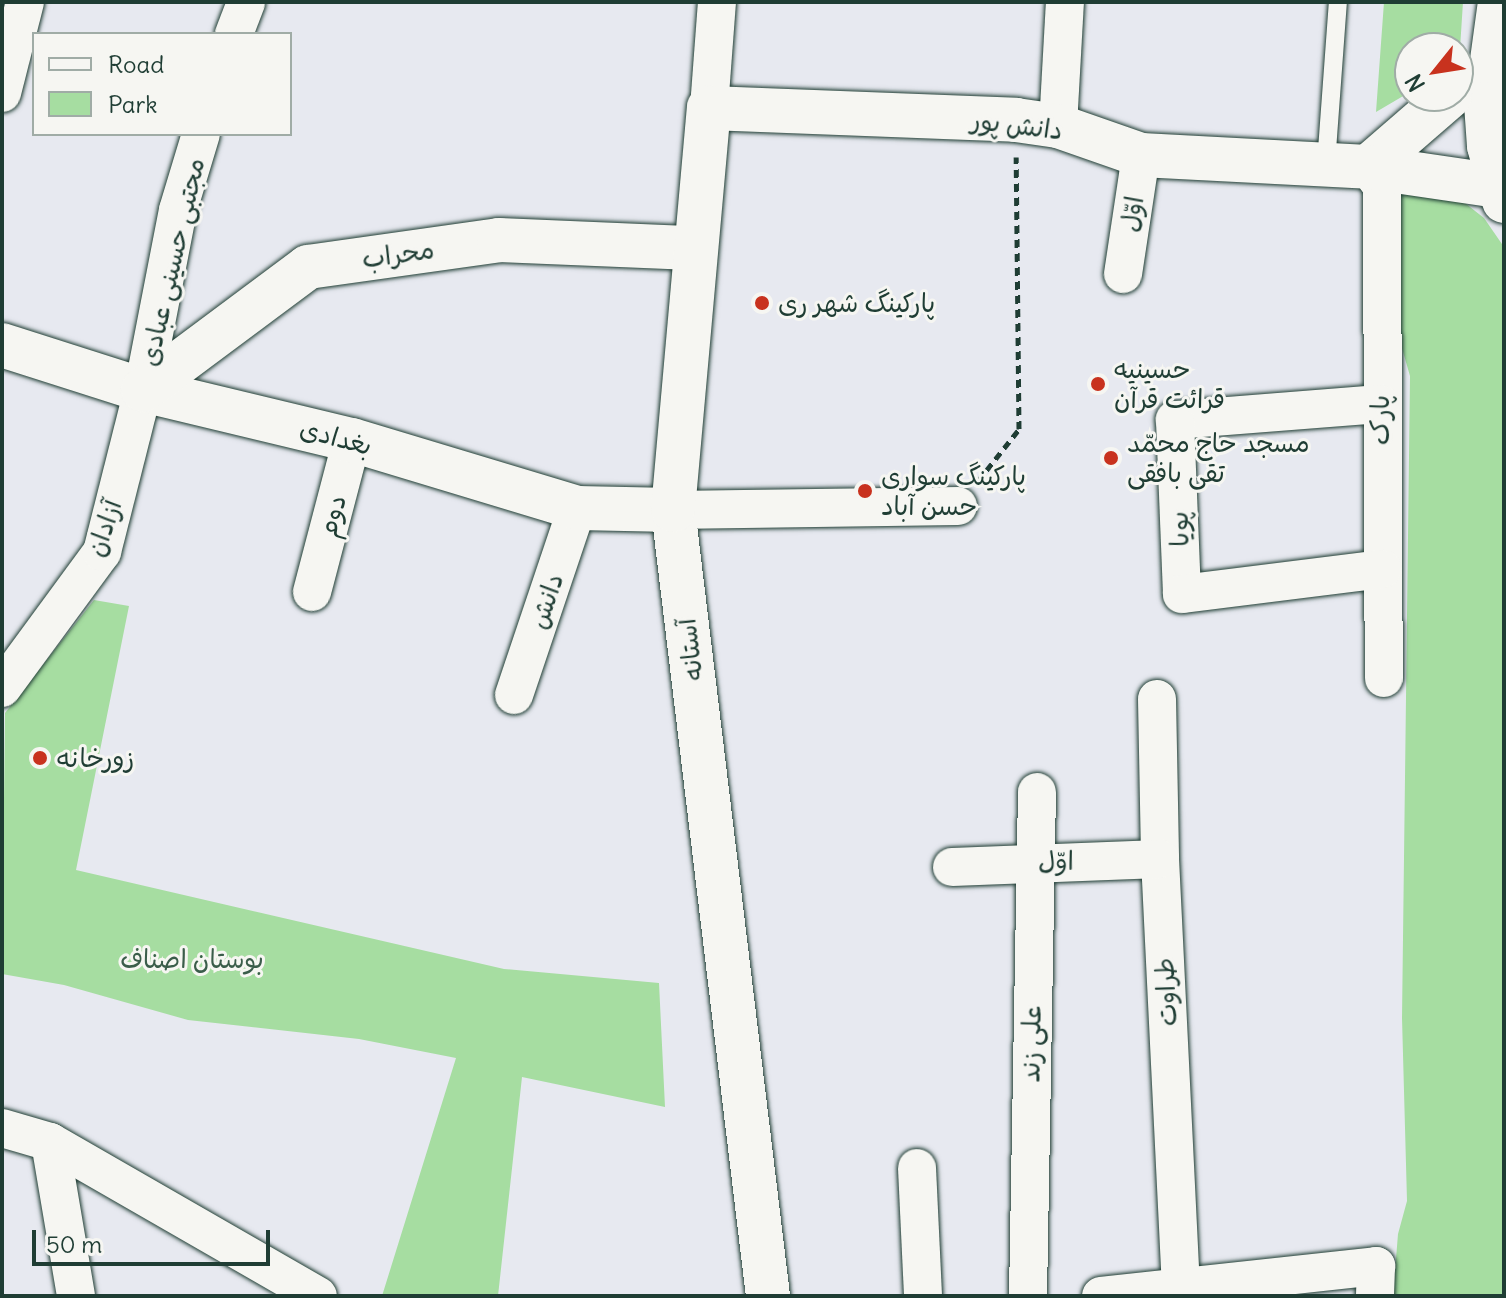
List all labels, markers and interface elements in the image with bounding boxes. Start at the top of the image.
legend [32,32,292,136]
north arrow [1394,32,1474,112]
text: Road [108,49,164,79]
text: N [1399,69,1431,97]
text: Park [108,89,158,119]
street label: دانش پور [969,104,1065,146]
street label: مجتبی حسینی عبادی [133,155,211,369]
street label: اوّل [1114,194,1150,234]
street label: محراب [360,234,436,274]
place label: پارکینگ شهر ری [778,287,935,319]
marker: پارکینگ شهر ری [753,294,771,312]
place label: حسینیه قرائت قرآن [1114,353,1225,414]
marker: حسینیه قرائت قرآن [1089,375,1107,393]
street label: پارک [1364,395,1396,445]
street label: بغدادی [297,412,375,462]
place label: مسجد حاج محمّد تقی بافقی [1127,427,1310,488]
marker: مسجد حاج محمّد تقی بافقی [1102,449,1120,467]
place label: پارکینگ سواری حسن آباد [881,460,1026,522]
marker: پارکینگ سواری حسن آباد [856,482,874,500]
street label: دوم [311,492,353,540]
street label: آزادان [80,495,128,561]
street label: پویا [1163,511,1195,547]
street label: دانش [522,569,570,633]
street label: آستانه [671,617,709,683]
place label: زورخانه [56,742,134,774]
marker: زورخانه [31,749,49,767]
street label: اوّل [1038,845,1074,877]
park label: بوستان اصناف [120,943,264,975]
street label: طراوت [1149,957,1183,1027]
street label: علی زند [1015,1005,1047,1083]
scale bar [36,1214,274,1264]
text: 50 m [46,1229,102,1259]

